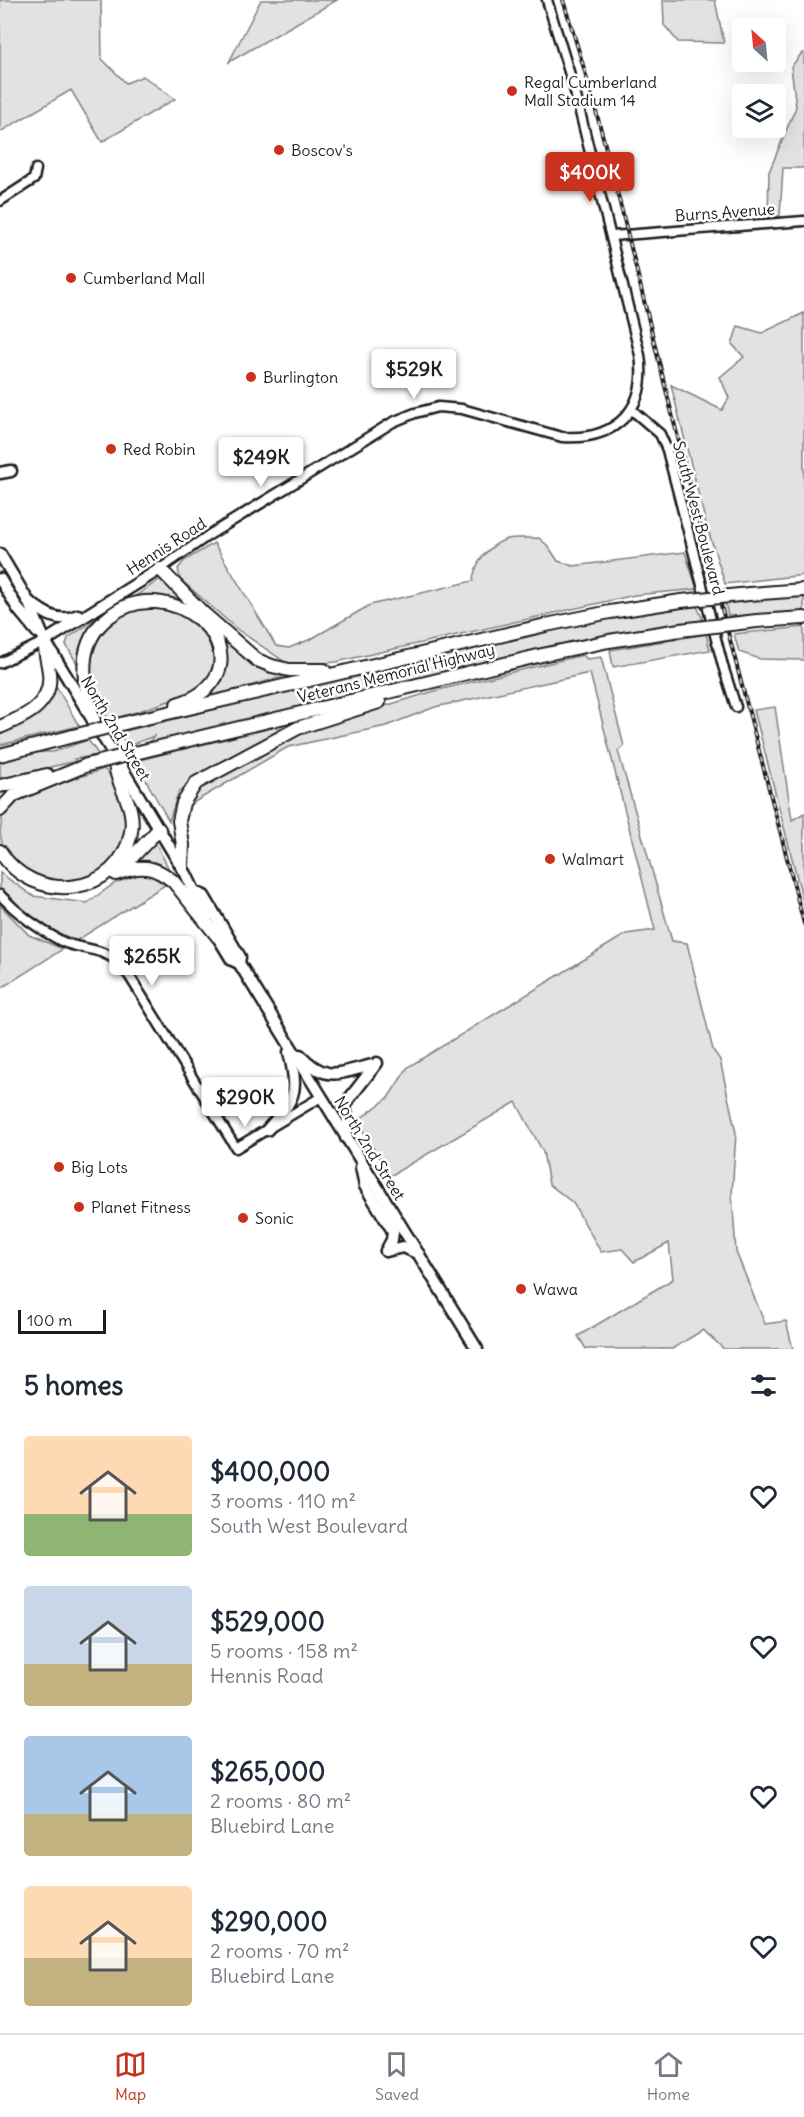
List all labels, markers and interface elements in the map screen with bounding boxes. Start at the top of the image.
north arrow [732,18,786,72]
map controls [732,18,786,138]
place label: Regal Cumberland Mall Stadium 14 [524,72,657,110]
marker: Regal Cumberland Mall Stadium 14 [505,84,519,98]
button: layers [732,84,786,138]
place label: Boscov's [291,140,353,160]
marker: Boscov's [272,143,286,157]
pin: $400K [548,152,632,203]
text: $400K [559,159,621,184]
street label: Burns Avenue [674,199,776,225]
place label: Cumberland Mall [83,268,205,288]
marker: Cumberland Mall [64,271,78,285]
pin: $529K [372,349,456,400]
text: $529K [385,356,443,381]
place label: Burlington [263,367,338,387]
marker: Burlington [244,370,258,384]
pin: $249K [219,437,303,488]
place label: Red Robin [123,439,195,459]
street label: South West Boulevard [669,439,729,597]
marker: Red Robin [104,442,118,456]
text: $249K [232,444,290,469]
street label: Hennis Road [123,513,209,579]
street label: Veterans Memorial Highway [295,639,497,707]
street label: North 2nd Street [77,672,155,785]
place label: Walmart [562,849,624,869]
marker: Walmart [543,852,557,866]
pin: $265K [110,936,194,987]
text: $265K [123,943,181,968]
pin: $290K [203,1077,287,1128]
text: $290K [215,1084,275,1109]
street label: North 2nd Street [330,1092,410,1204]
place label: Big Lots [71,1157,128,1177]
marker: Big Lots [52,1160,66,1174]
place label: Planet Fitness [91,1197,191,1217]
marker: Planet Fitness [72,1200,86,1214]
place label: Sonic [255,1208,294,1228]
marker: Sonic [236,1211,250,1225]
place label: Wawa [533,1279,578,1299]
marker: Wawa [514,1282,528,1296]
scale bar [18,1307,106,1334]
text: 100 m [27,1310,72,1330]
text: 5 homes [24,1369,123,1402]
icon: filters [747,1369,780,1402]
text: $400,000 [210,1455,330,1488]
icon: home [72,1460,144,1532]
icon: heart [747,1480,780,1513]
text: 3 rooms · 110 m² [210,1488,356,1513]
text: South West Boulevard [210,1513,408,1538]
text: $529,000 [210,1605,325,1638]
icon: home [72,1610,144,1682]
icon: heart [747,1630,780,1663]
text: 5 rooms · 158 m² [210,1638,358,1663]
text: Hennis Road [210,1663,323,1688]
text: $265,000 [210,1755,325,1788]
icon: home [72,1760,144,1832]
icon: heart [747,1780,780,1813]
text: 2 rooms · 80 m² [210,1788,351,1813]
text: Bluebird Lane [210,1813,334,1838]
text: $290,000 [210,1905,328,1938]
icon: home [72,1910,144,1982]
icon: heart [747,1930,780,1963]
text: 2 rooms · 70 m² [210,1938,350,1963]
text: Bluebird Lane [210,1963,334,1988]
tab: Map [114,2048,147,2104]
tab: Saved [375,2048,419,2104]
tab: Home [647,2048,690,2104]

